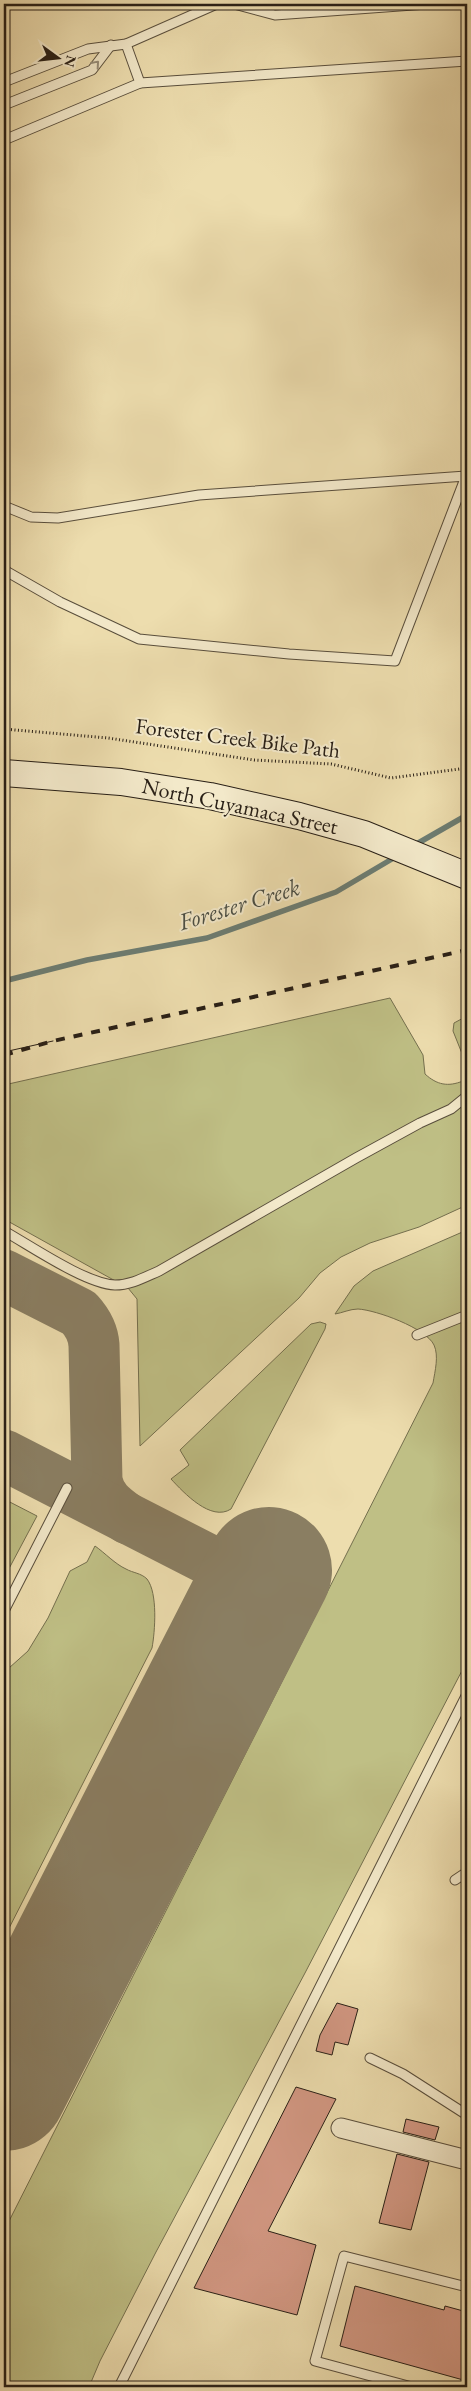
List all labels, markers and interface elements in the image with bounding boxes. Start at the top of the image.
north arrow [32,32,82,82]
text: N [60,54,81,70]
one-way arrow [90,61,99,70]
street label: Forester Creek Bike Path [134,711,342,765]
street label: North Cuyamaca Street [139,771,341,841]
water label: Forester Creek [174,871,303,937]

